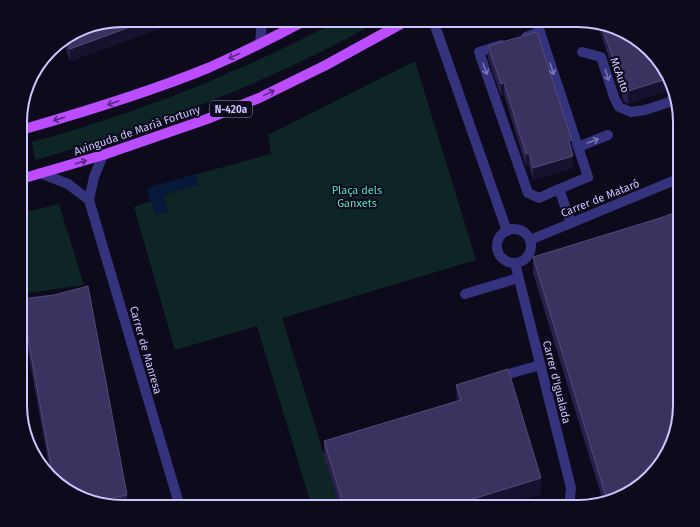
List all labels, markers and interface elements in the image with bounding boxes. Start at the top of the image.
one-way arrow [228,53,240,60]
street label: McAuto [607,56,632,95]
one-way arrow [482,63,489,76]
one-way arrow [549,63,557,75]
one-way arrow [604,68,611,81]
one-way arrow [263,89,275,96]
one-way arrow [106,100,119,107]
road number: N-420a [210,101,252,117]
street label: Avinguda de Marià Fortuny [72,103,203,158]
one-way arrow [53,116,66,123]
one-way arrow [587,137,600,144]
one-way arrow [75,157,88,165]
street label: Carrer de Mataró [559,177,641,220]
park label: Plaça dels Ganxets [332,184,382,210]
street label: Carrer de Manresa [127,305,164,396]
street label: Carrer d'Igualada [540,339,573,425]

